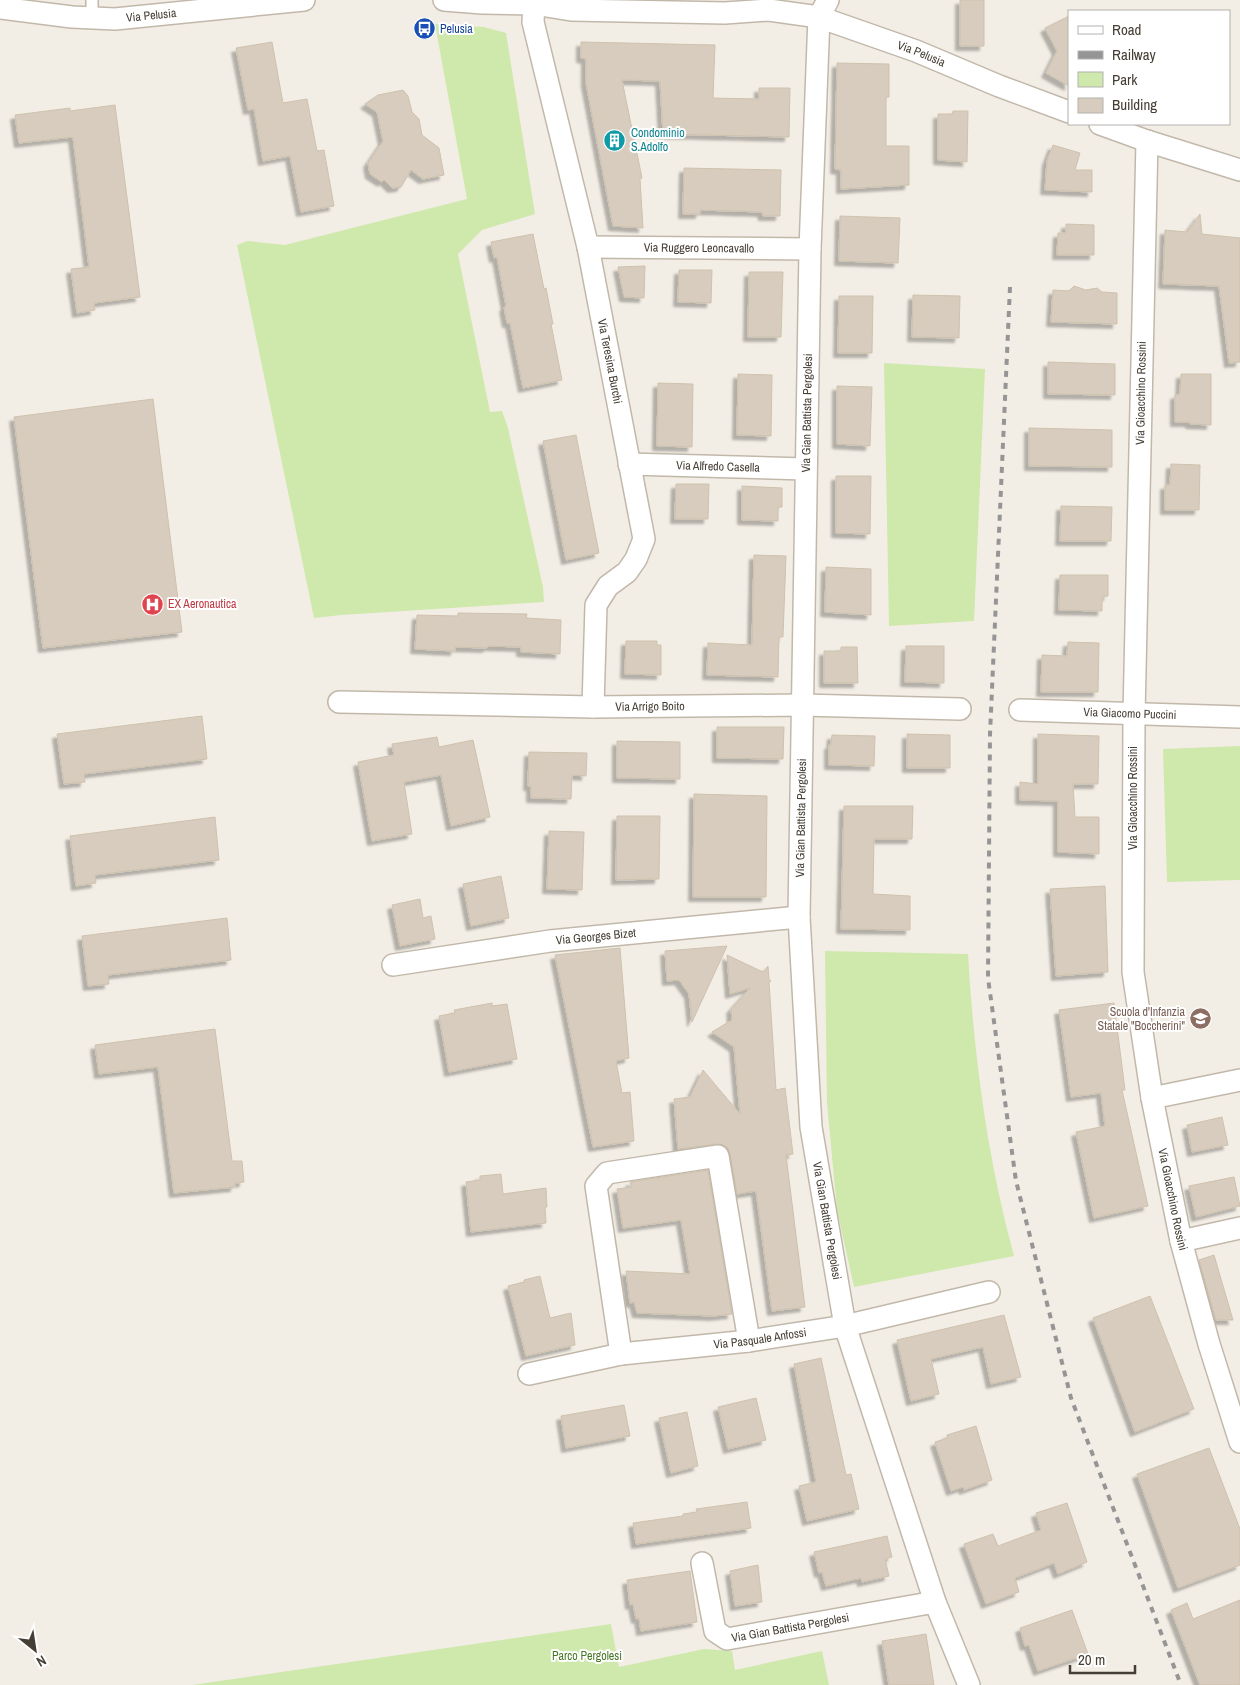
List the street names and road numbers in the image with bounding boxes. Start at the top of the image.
street label: Via Pelusia [125,5,178,26]
street label: Via Pelusia [895,37,948,71]
street label: Via Ruggero Leoncavallo [644,240,754,256]
street label: Via Teresina Burchi [594,317,626,405]
street label: Via Gioacchino Rossini [1132,341,1150,445]
street label: Via Gian Battista Pergolesi [798,353,816,473]
street label: Via Alfredo Casella [676,457,761,476]
street label: Via Arrigo Boito [615,698,685,715]
street label: Via Giacomo Puccini [1083,704,1177,723]
street label: Via Gioacchino Rossini [1125,746,1141,850]
street label: Via Gian Battista Pergolesi [792,758,810,878]
street label: Via Georges Bizet [555,925,637,948]
street label: Via Gioacchino Rossini [1154,1147,1191,1252]
street label: Via Gian Battista Pergolesi [809,1161,845,1281]
street label: Via Pasquale Anfossi [713,1324,808,1353]
street label: Via Gian Battista Pergolesi [730,1609,851,1646]

